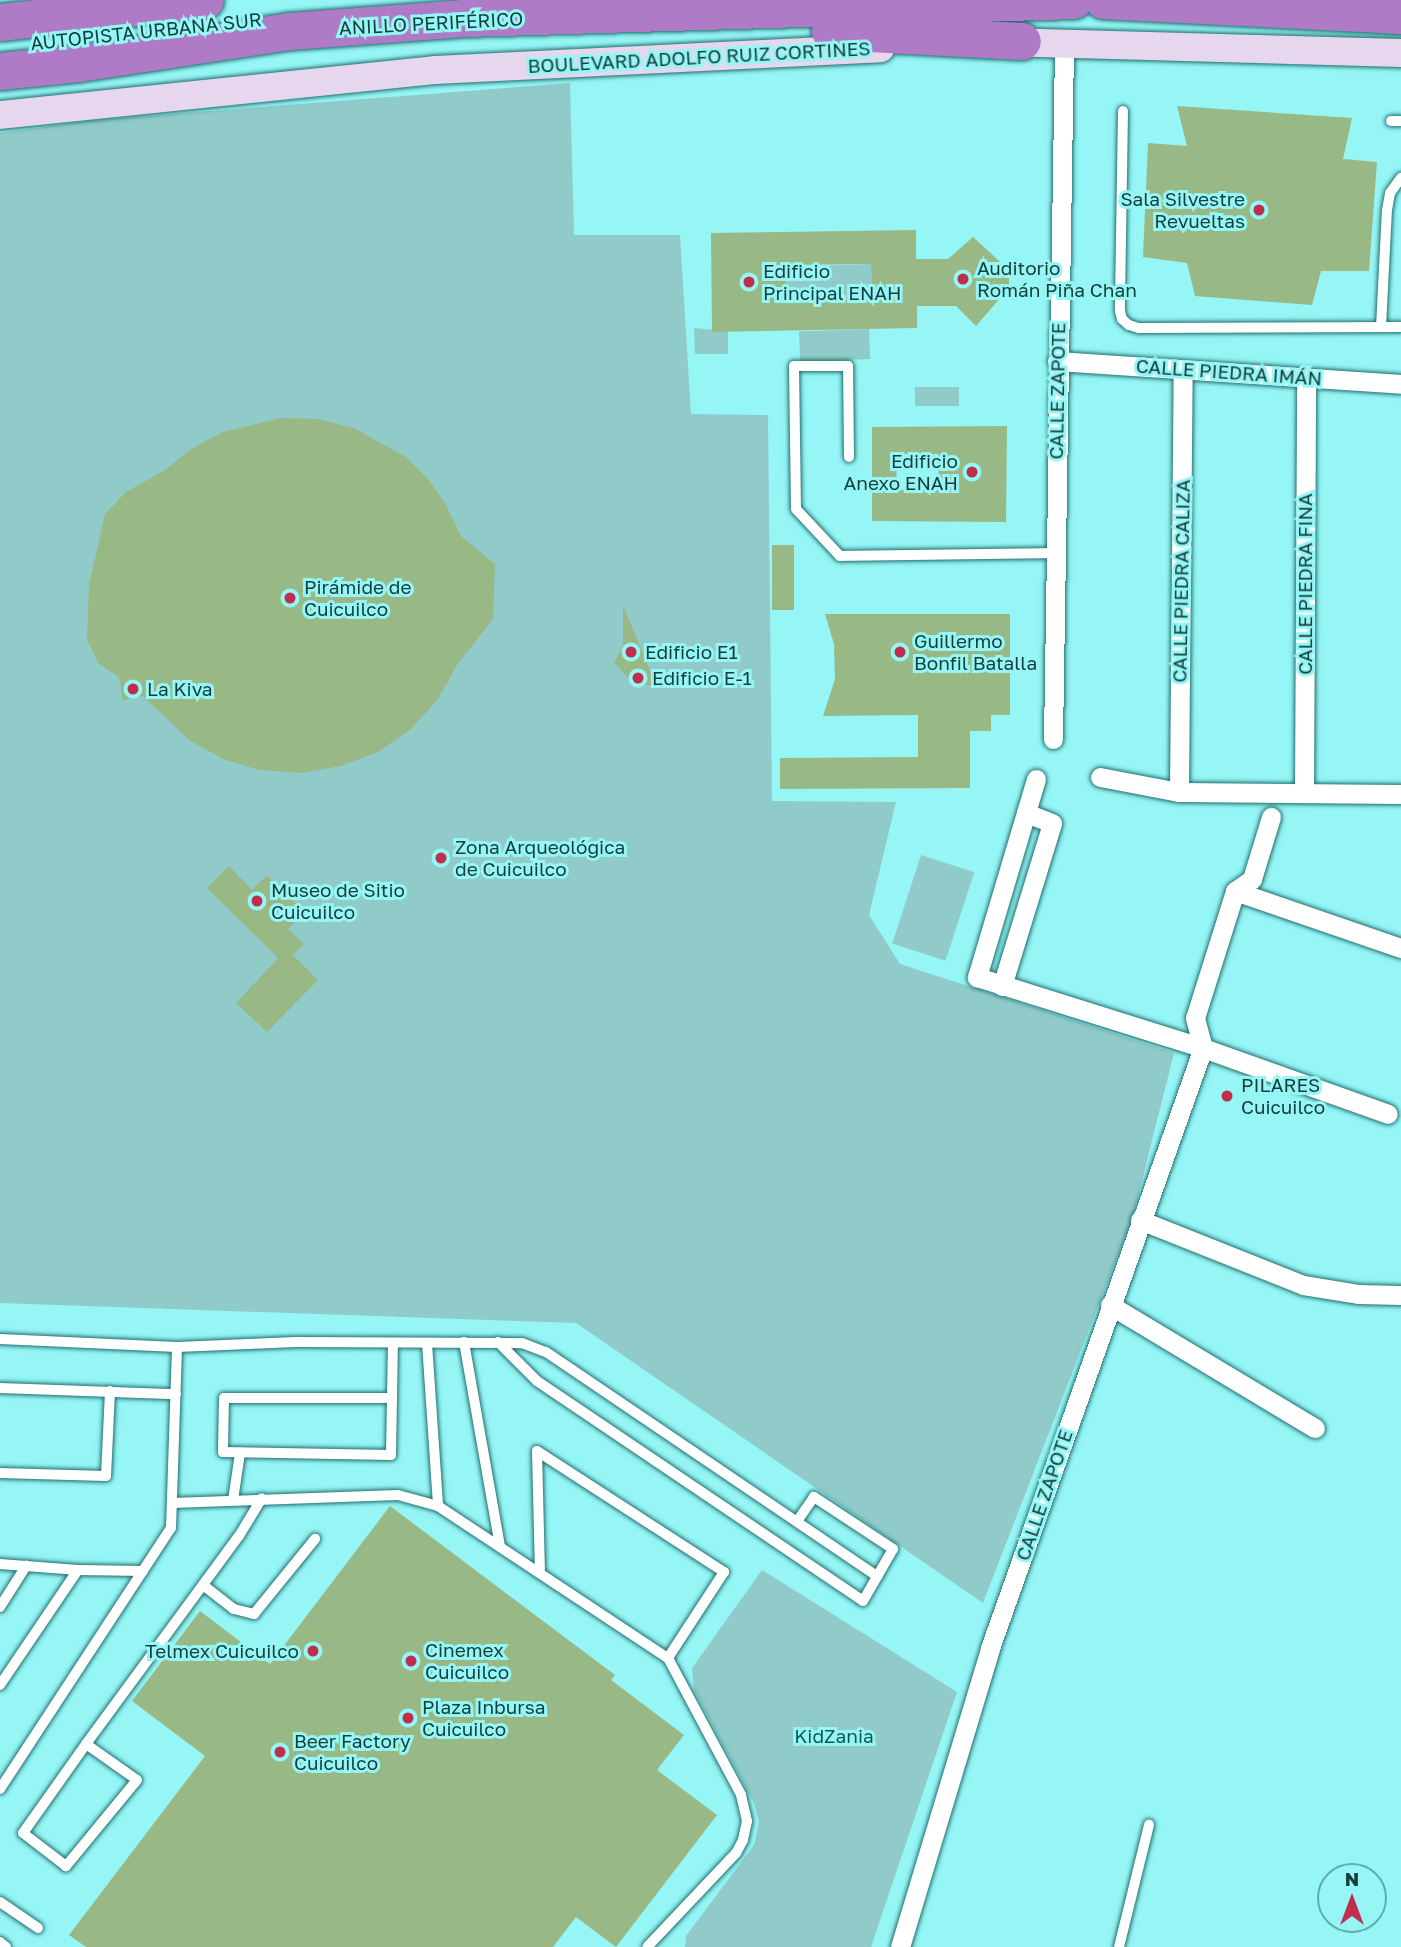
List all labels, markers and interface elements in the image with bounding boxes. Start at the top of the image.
street label: ANILLO PERIFÉRICO [338,7,524,39]
street label: AUTOPISTA URBANA SUR [29,8,263,54]
street label: BOULEVARD ADOLFO RUIZ CORTINES [527,37,871,77]
place label: Sala Silvestre Revueltas [1120,188,1245,232]
marker: Sala Silvestre Revueltas [1251,202,1267,218]
place label: Auditorio Román Piña Chan [977,257,1137,301]
place label: Edificio Principal ENAH [763,260,902,304]
marker: Auditorio Román Piña Chan [955,271,971,287]
marker: Edificio Principal ENAH [741,274,757,290]
street label: CALLE ZAPOTE [1044,322,1070,460]
street label: CALLE PIEDRA IMÁN [1135,354,1323,390]
place label: Edificio Anexo ENAH [844,450,958,494]
marker: Edificio Anexo ENAH [964,464,980,480]
street label: CALLE PIEDRA CALIZA [1168,479,1194,683]
street label: CALLE PIEDRA FINA [1294,493,1316,675]
place label: Pirámide de Cuicuilco [304,576,412,620]
marker: Pirámide de Cuicuilco [282,590,298,606]
place label: Guillermo Bonfil Batalla [914,630,1037,674]
place label: Edificio E1 [645,641,738,663]
marker: Edificio E1 [623,644,639,660]
marker: Guillermo Bonfil Batalla [892,644,908,660]
place label: Edificio E-1 [652,667,752,689]
marker: Edificio E-1 [630,670,646,686]
place label: La Kiva [147,678,213,700]
marker: La Kiva [125,681,141,697]
place label: Zona Arqueológica de Cuicuilco [455,836,625,880]
marker: Zona Arqueológica de Cuicuilco [433,850,449,866]
place label: Museo de Sitio Cuicuilco [271,879,405,923]
marker: Museo de Sitio Cuicuilco [249,893,265,909]
place label: PILARES Cuicuilco [1241,1074,1325,1118]
marker: PILARES Cuicuilco [1219,1088,1235,1104]
street label: CALLE ZAPOTE [1011,1427,1077,1563]
place label: Cinemex Cuicuilco [425,1639,509,1683]
place label: Telmex Cuicuilco [145,1640,299,1662]
marker: Telmex Cuicuilco [305,1643,321,1659]
marker: Cinemex Cuicuilco [403,1653,419,1669]
place label: Plaza Inbursa Cuicuilco [422,1696,545,1740]
marker: Plaza Inbursa Cuicuilco [400,1710,416,1726]
park label: KidZania [794,1725,874,1747]
place label: Beer Factory Cuicuilco [294,1730,411,1774]
marker: Beer Factory Cuicuilco [272,1744,288,1760]
north arrow [1317,1863,1387,1933]
text: N [1345,1867,1359,1890]

